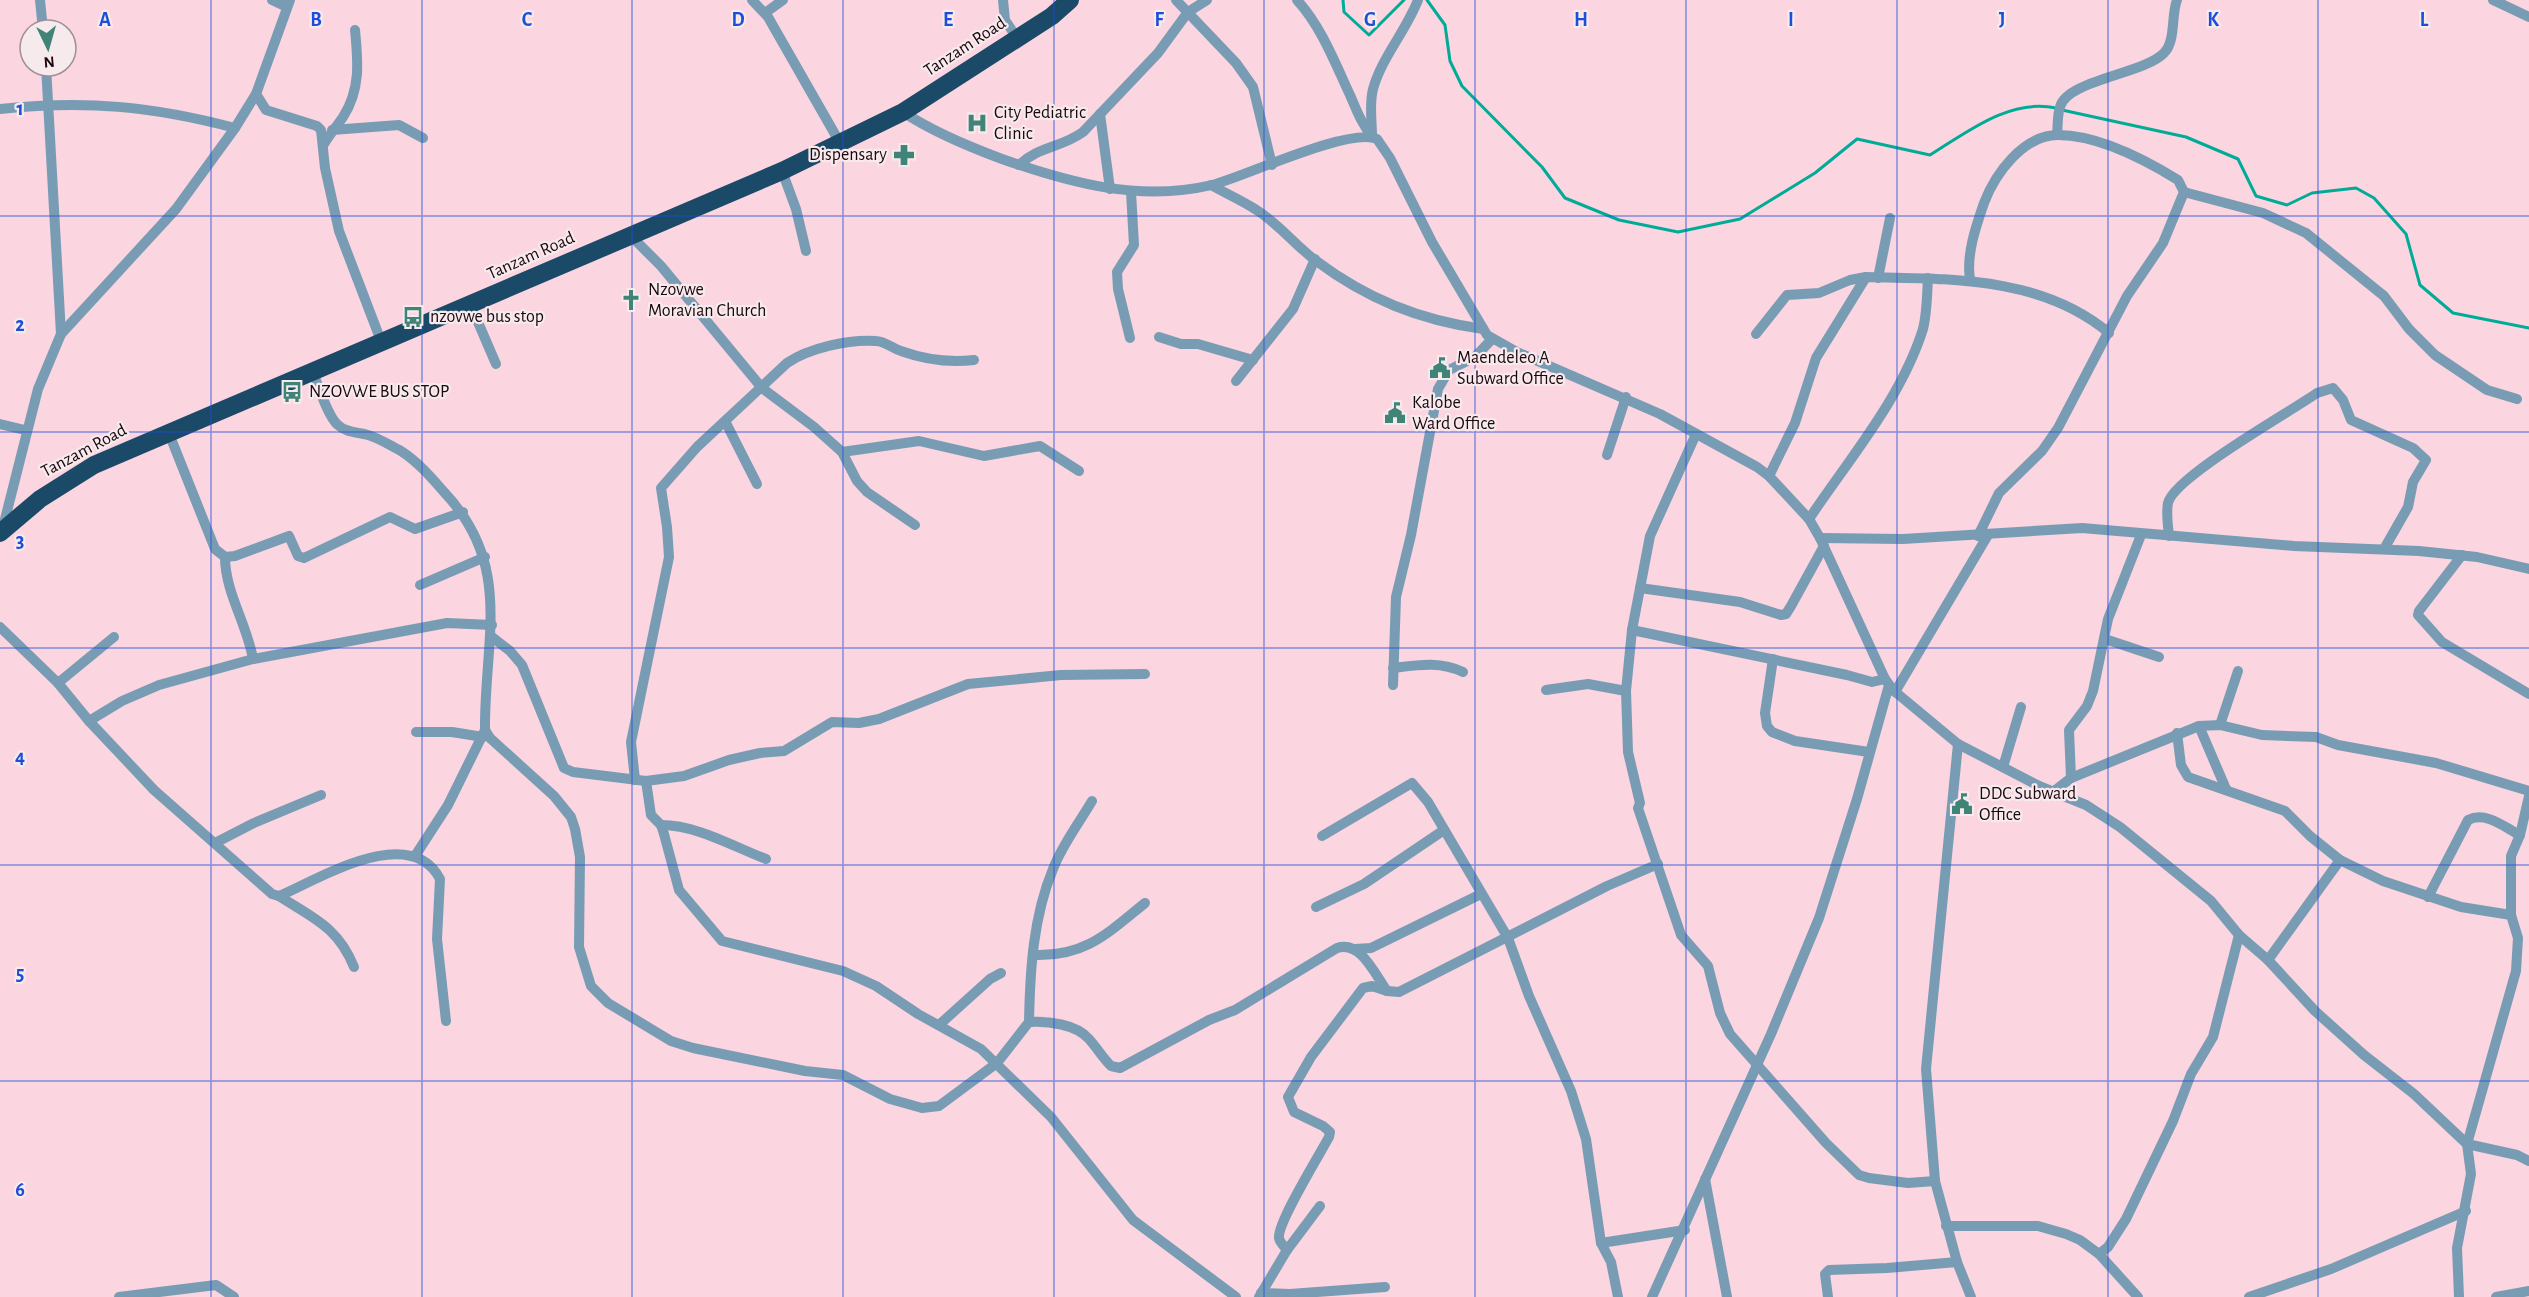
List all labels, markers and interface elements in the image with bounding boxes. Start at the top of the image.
text: A [99,10,111,30]
text: B [310,10,322,30]
text: C [522,10,533,30]
text: D [731,10,745,30]
text: E [943,10,953,30]
text: F [1154,10,1164,30]
text: G [1364,10,1376,30]
text: H [1574,10,1588,30]
text: I [1788,10,1794,30]
text: J [1999,10,2005,30]
text: K [2207,10,2219,30]
text: L [2420,10,2429,30]
street label: Tanzam Road [921,14,1009,80]
north arrow [18,18,78,78]
text: N [43,53,55,70]
text: 1 [16,99,24,119]
place label: City Pediatric Clinic [994,104,1086,143]
hospital icon: City Pediatric Clinic [965,111,989,135]
pharmacy icon: Dispensary [892,143,916,167]
place label: Dispensary [809,146,887,164]
street label: Tanzam Road [485,229,577,283]
place label: Nzovwe Moravian Church [648,281,766,320]
church icon: Nzovwe Moravian Church [619,288,643,312]
bus stop icon: nzovwe bus stop [401,305,425,329]
place label: nzovwe bus stop [430,308,544,326]
text: 2 [15,315,25,335]
place label: Maendeleo A Subward Office [1457,349,1564,388]
public building icon: Maendeleo A Subward Office [1428,356,1452,380]
bus stop icon: NZOVWE BUS STOP [280,380,304,404]
place label: NZOVWE BUS STOP [309,383,449,401]
place label: Kalobe Ward Office [1412,394,1495,433]
public building icon: Kalobe Ward Office [1383,401,1407,425]
street label: Tanzam Road [38,421,130,481]
text: 3 [16,531,24,551]
text: 4 [15,747,25,767]
place label: DDC Subward Office [1979,785,2076,824]
public building icon: DDC Subward Office [1950,792,1974,816]
text: 5 [16,964,24,984]
text: 6 [15,1180,25,1200]

